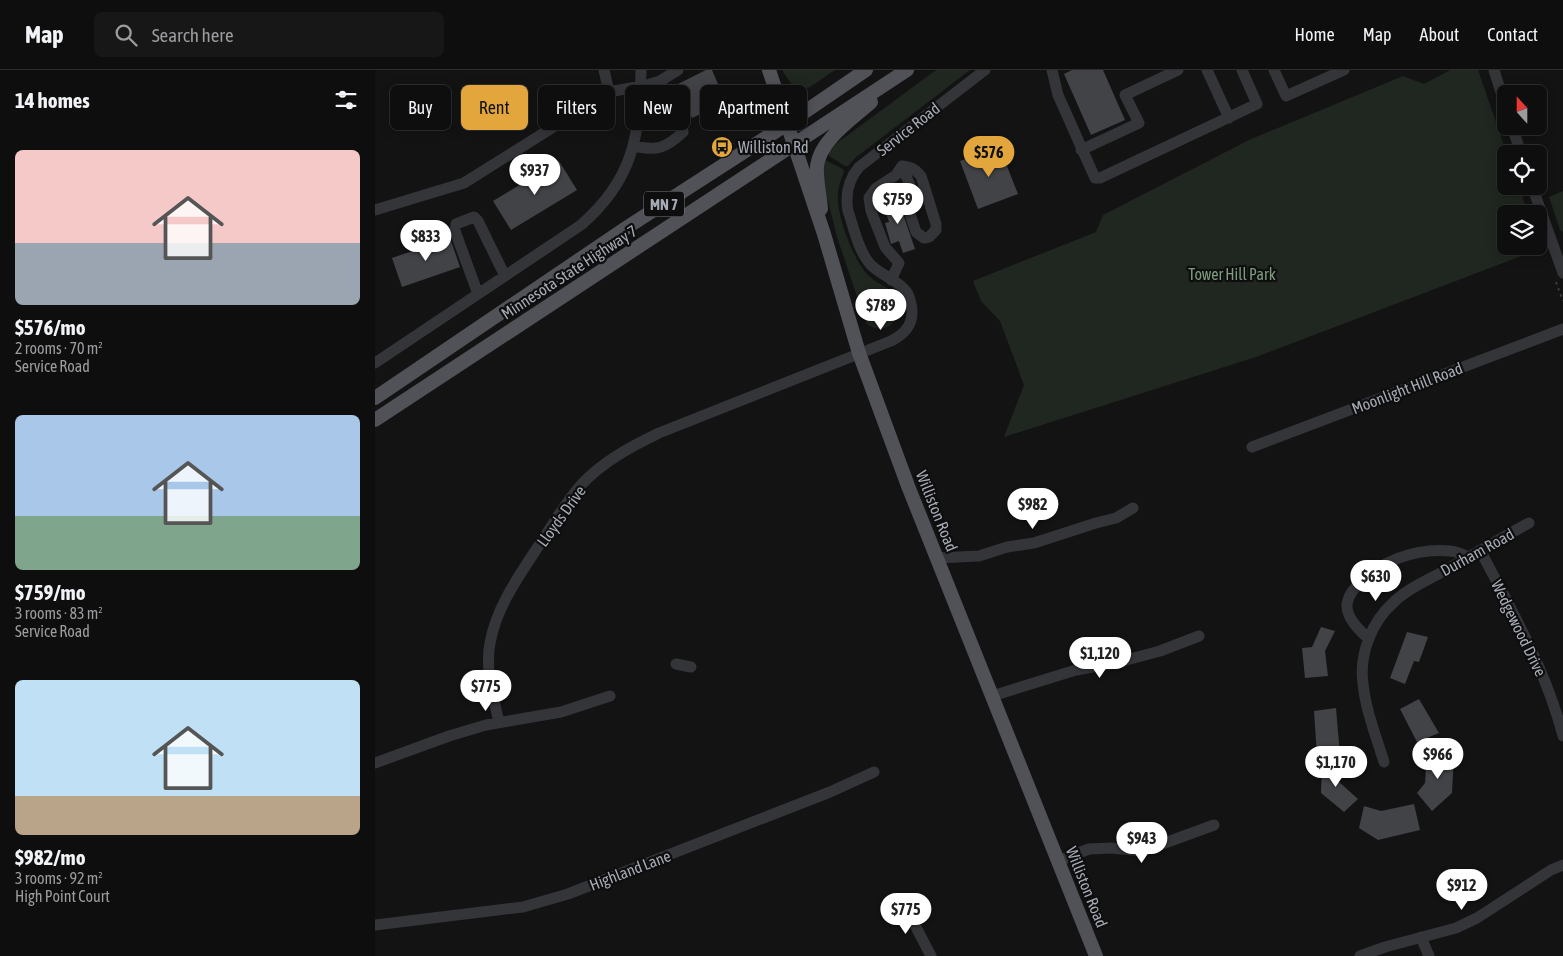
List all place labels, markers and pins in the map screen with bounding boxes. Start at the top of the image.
bus stop icon: Williston Rd [710,135,734,159]
pin: $576 [959,136,1019,178]
place label: Williston Rd [738,138,809,156]
pin: $937 [505,154,565,196]
pin: $759 [868,182,928,225]
pin: $833 [396,220,456,262]
pin: $789 [851,288,911,331]
pin: $982 [1003,488,1063,530]
pin: $630 [1346,560,1406,602]
pin: $1,120 [1059,636,1141,679]
pin: $775 [456,670,516,712]
pin: $966 [1408,738,1468,780]
pin: $1,170 [1295,746,1377,788]
pin: $943 [1112,822,1172,864]
pin: $912 [1432,868,1492,911]
pin: $775 [876,892,936,935]

